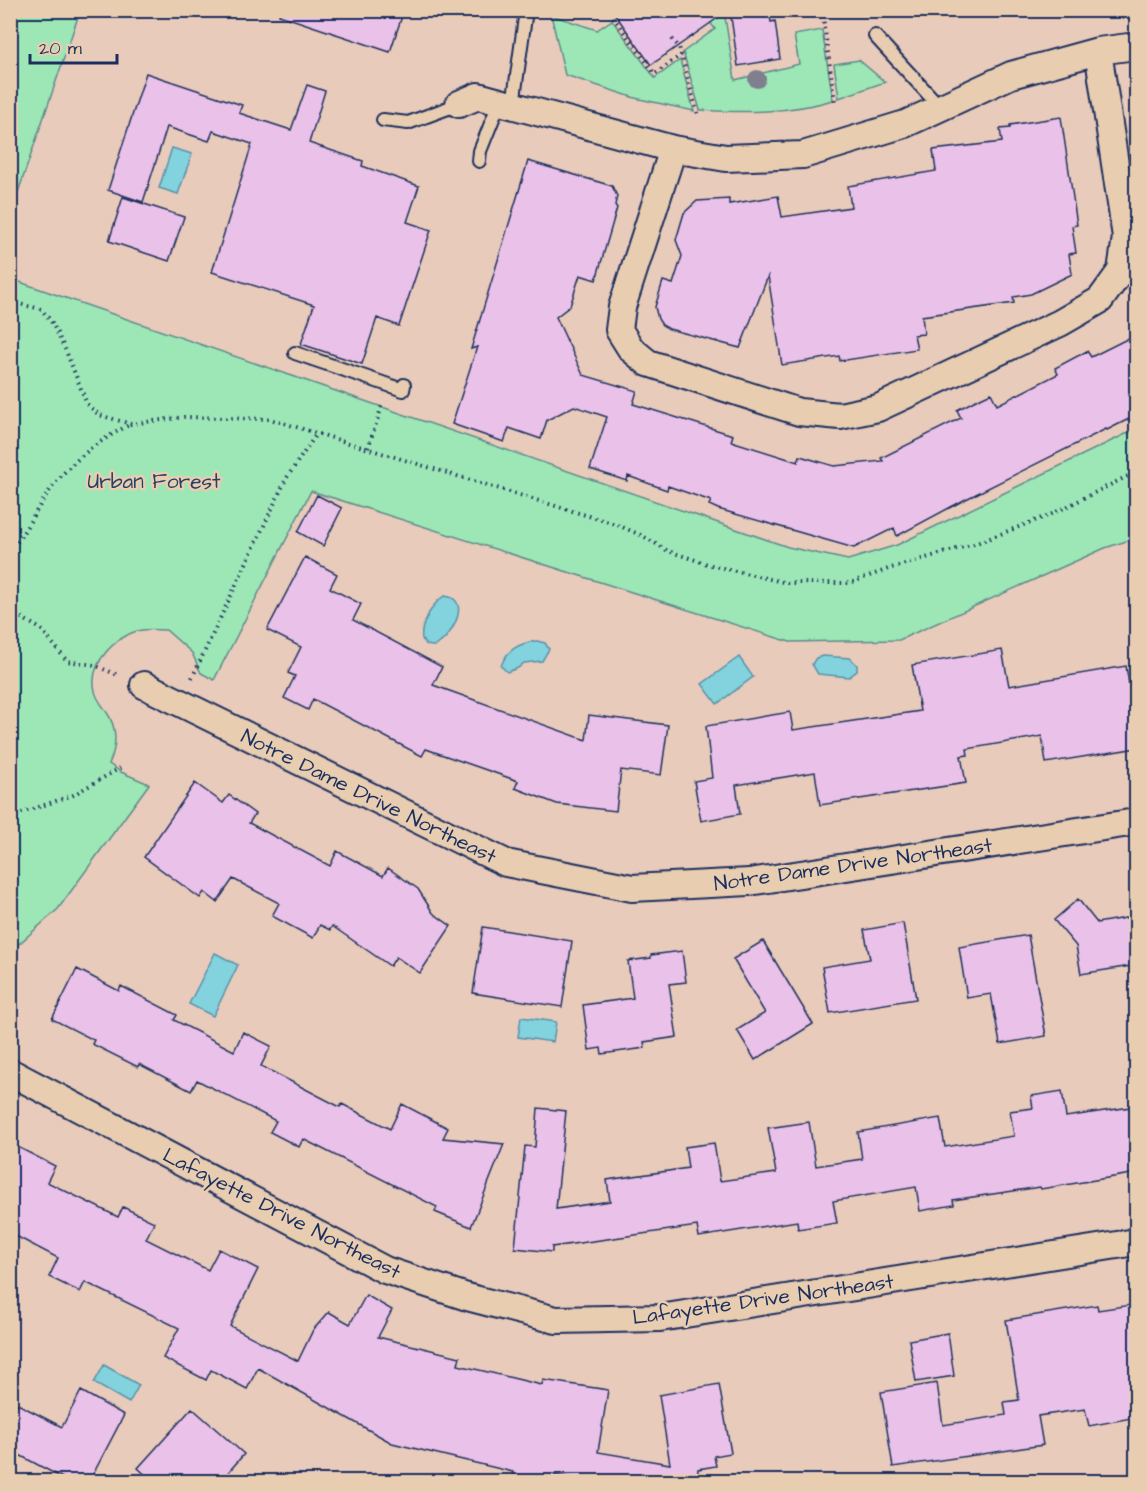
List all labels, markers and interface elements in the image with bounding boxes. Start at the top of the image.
scale bar [30,27,117,65]
text: 20 m [39,36,82,61]
park label: Urban Forest [87,467,221,496]
street label: Notre Dame Drive Northeast [236,722,502,871]
street label: Notre Dame Drive Northeast [712,831,995,898]
street label: Lafayette Drive Northeast [157,1141,406,1288]
street label: Lafayette Drive Northeast [631,1267,896,1334]

